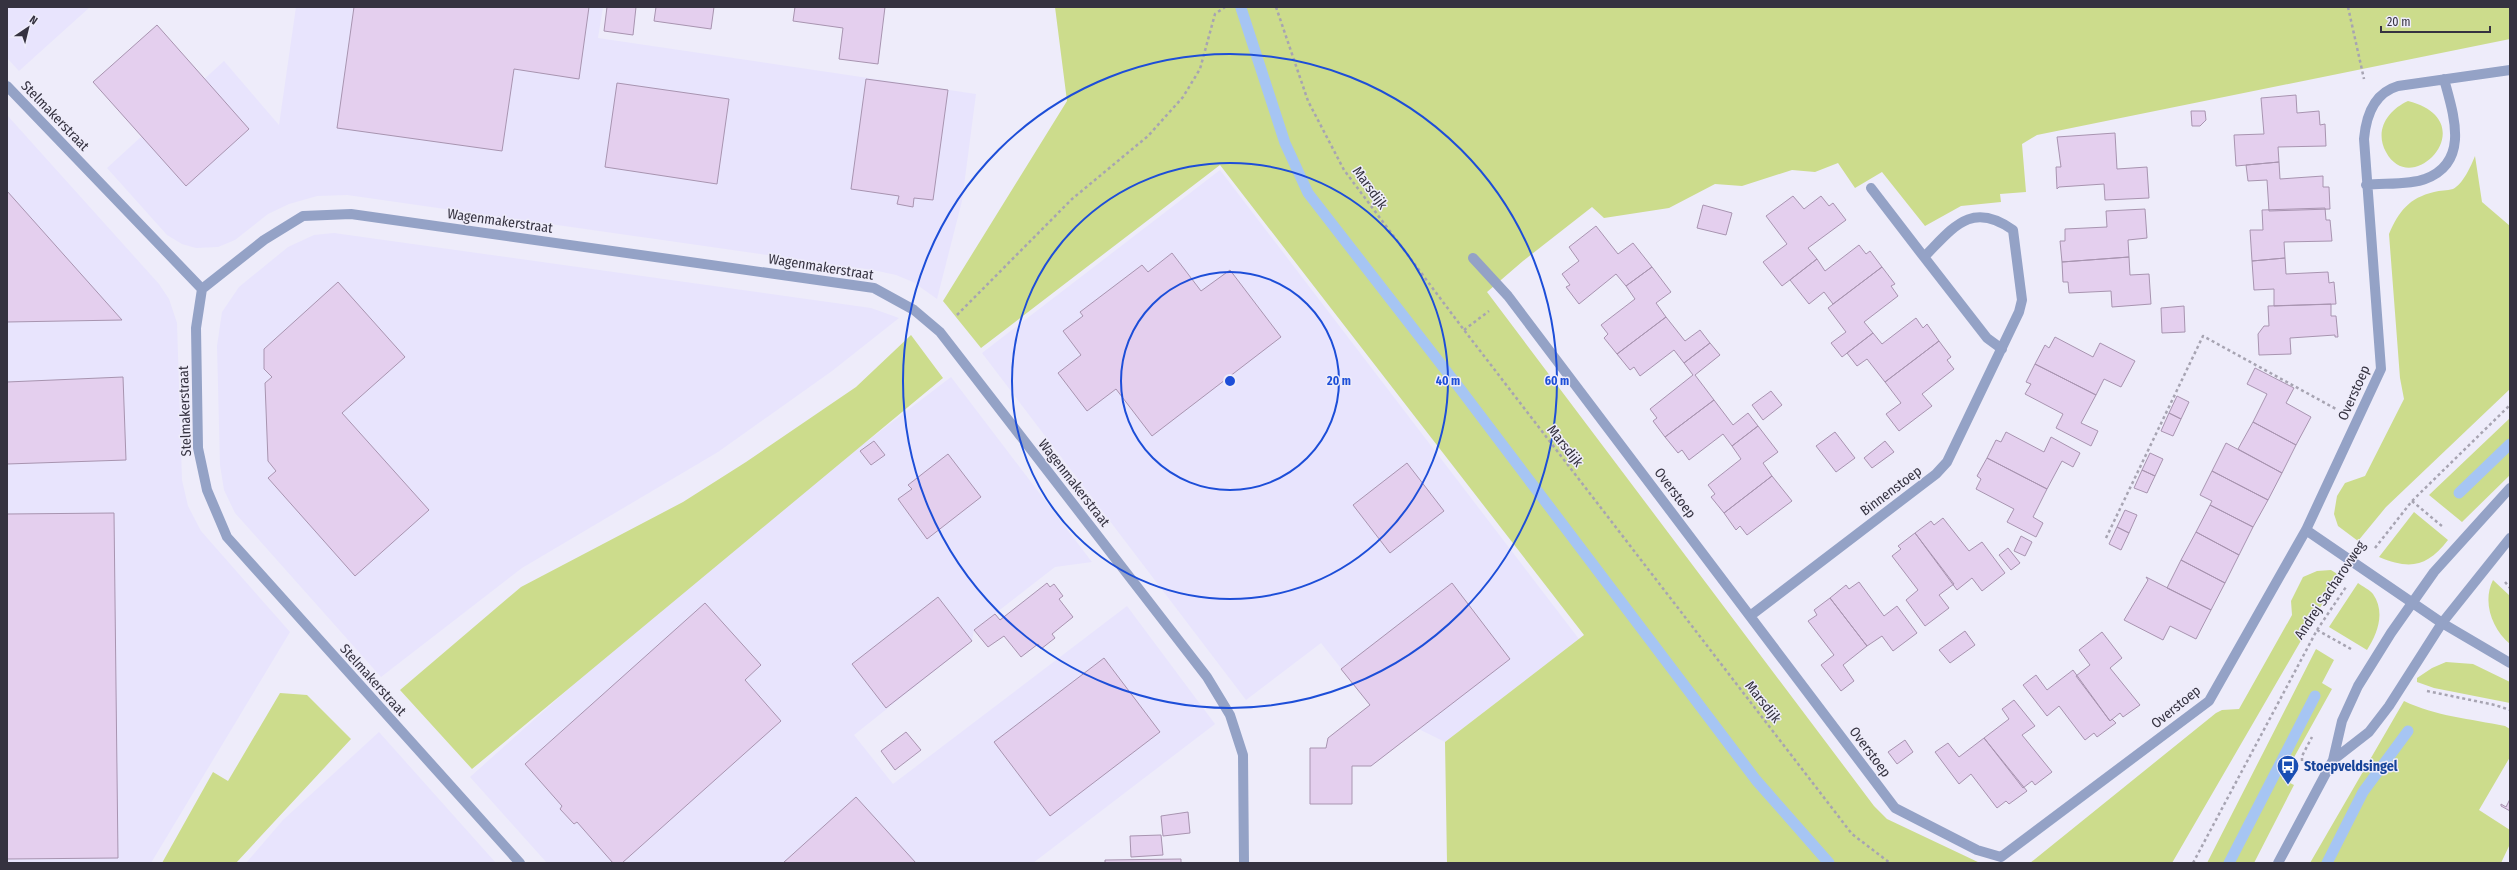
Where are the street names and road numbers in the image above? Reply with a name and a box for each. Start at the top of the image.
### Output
street label: Stelmakerstraat [17,77,93,155]
street label: Marsdijk [1349,163,1391,213]
street label: Wagenmakerstraat [446,205,554,237]
street label: Wagenmakerstraat [767,250,875,284]
street label: Overstoep [2334,363,2374,423]
street label: Stelmakerstraat [175,365,195,457]
street label: Marsdijk [1543,422,1587,471]
street label: Wagenmakerstraat [1035,436,1114,530]
street label: Binnenstoep [1857,462,1925,520]
street label: Overstoep [1651,464,1699,522]
street label: Andrej Sacharovweg [2291,537,2369,643]
street label: Stelmakerstraat [336,641,410,720]
street label: Marsdijk [1741,678,1785,727]
street label: Overstoep [2148,682,2204,732]
street label: Overstoep [1846,723,1894,781]

